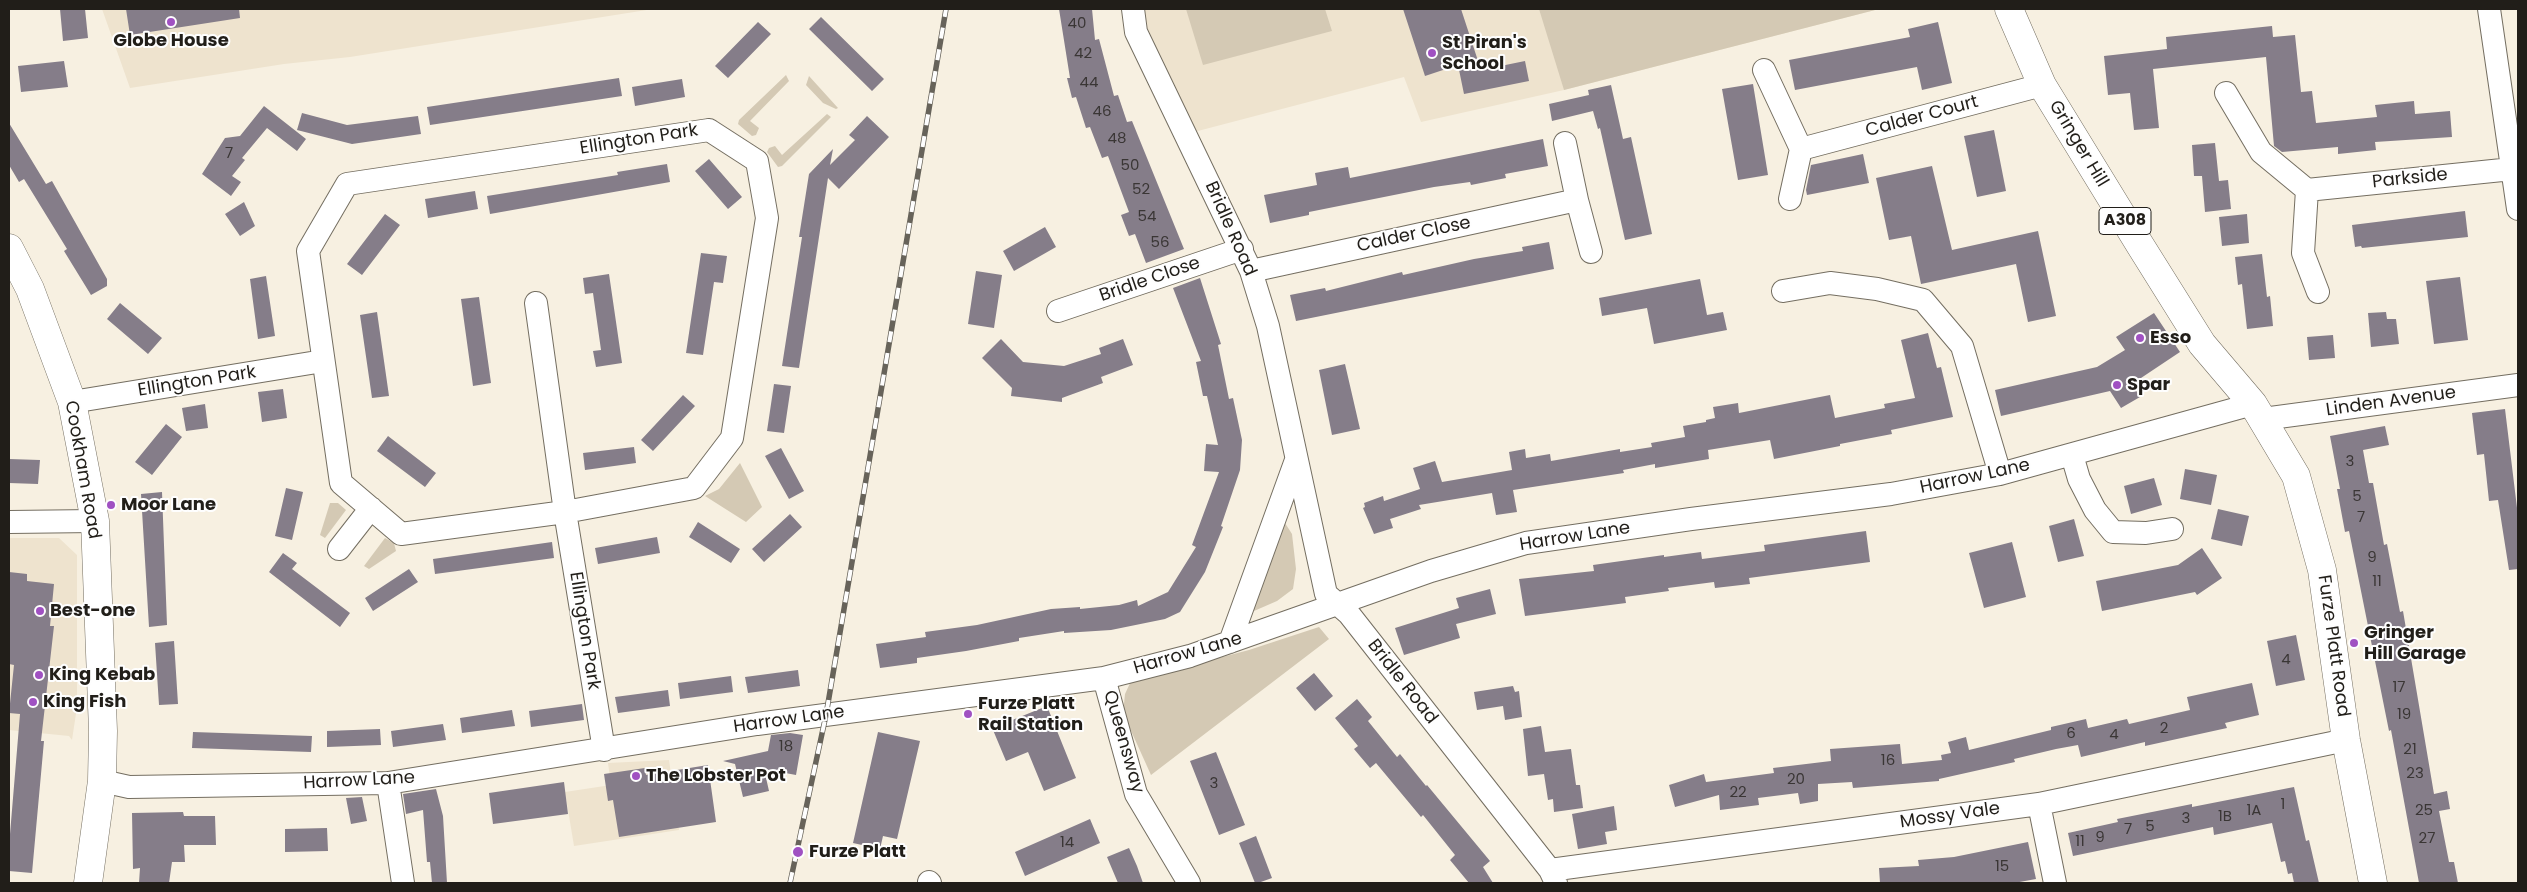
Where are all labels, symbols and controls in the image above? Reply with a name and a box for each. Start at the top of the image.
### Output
house number: 40 [1068,15,1086,33]
marker: Globe House [165,16,177,28]
place label: Globe House [113,30,229,52]
place label: St Piran's School [1442,32,1527,74]
house number: 42 [1074,45,1092,63]
marker: St Piran's School [1426,47,1438,59]
house number: 44 [1080,74,1098,92]
street label: Calder Court [1863,92,1981,142]
street label: Gringer Hill [2044,97,2112,191]
house number: 46 [1093,103,1111,121]
street label: Ellington Park [578,120,700,160]
house number: 48 [1108,130,1126,148]
house number: 7 [225,145,233,163]
house number: 50 [1121,157,1139,175]
street label: Parkside [2371,164,2449,194]
street label: Bridle Road [1199,178,1261,280]
house number: 52 [1132,181,1150,199]
house number: 54 [1138,208,1156,226]
road number: A308 [2099,208,2151,235]
street label: Calder Close [1355,212,1473,258]
house number: 56 [1151,234,1169,252]
street label: Bridle Close [1097,253,1203,307]
place label: Esso [2150,327,2191,349]
marker: Esso [2134,332,2146,344]
street label: Ellington Park [136,362,258,402]
place label: Spar [2127,374,2170,396]
marker: Spar [2111,379,2123,391]
street label: Linden Avenue [2325,382,2457,422]
street label: Cookham Road [59,399,105,541]
house number: 3 [2346,453,2354,471]
street label: Harrow Lane [1918,455,2032,499]
house number: 5 [2352,488,2362,506]
place label: Moor Lane [121,494,216,516]
marker: Moor Lane [105,499,117,511]
house number: 7 [2357,509,2365,527]
street label: Harrow Lane [1518,518,1632,556]
house number: 9 [2367,549,2377,567]
street label: Ellington Park [564,570,604,692]
house number: 11 [2372,573,2382,591]
street label: Furze Platt Road [2312,574,2354,718]
place label: Best-one [50,600,135,622]
marker: Best-one [34,605,46,617]
place label: Gringer Hill Garage [2364,622,2466,664]
street label: Harrow Lane [1131,628,1245,680]
street label: Bridle Road [1362,635,1442,729]
marker: Gringer Hill Garage [2348,637,2360,649]
house number: 4 [2281,651,2291,669]
place label: King Kebab [49,664,155,686]
marker: King Kebab [33,669,45,681]
house number: 17 [2393,679,2405,697]
street label: Queensway [1098,688,1148,796]
place label: King Fish [43,691,126,713]
place label: Furze Platt Rail Station [978,693,1083,736]
marker: King Fish [27,696,39,708]
street label: Harrow Lane [732,702,846,738]
house number: 19 [2397,706,2411,724]
marker: Furze Platt Rail Station [962,708,974,720]
house number: 2 [2160,720,2168,738]
house number: 6 [2066,725,2076,743]
house number: 4 [2109,726,2119,744]
house number: 18 [779,738,793,756]
house number: 21 [2403,741,2417,759]
house number: 16 [1881,752,1895,770]
place label: The Lobster Pot [646,765,786,787]
house number: 23 [2406,765,2424,783]
street label: Harrow Lane [303,767,415,795]
marker: The Lobster Pot [630,770,642,782]
house number: 20 [1787,771,1805,789]
house number: 3 [1210,775,1218,793]
house number: 22 [1729,784,1747,802]
house number: 1 [2281,796,2285,814]
street label: Mossy Vale [1899,798,2001,834]
house number: 1A [2247,802,2261,820]
house number: 25 [2415,802,2433,820]
house number: 1B [2218,808,2232,826]
house number: 3 [2182,810,2190,828]
house number: 5 [2145,818,2155,836]
house number: 7 [2124,821,2132,839]
house number: 9 [2095,829,2105,847]
house number: 27 [2419,830,2435,848]
house number: 11 [2075,833,2085,851]
house number: 14 [1060,834,1074,852]
place label: Furze Platt [809,841,906,863]
marker: Furze Platt [791,845,805,859]
house number: 15 [1995,858,2009,876]

